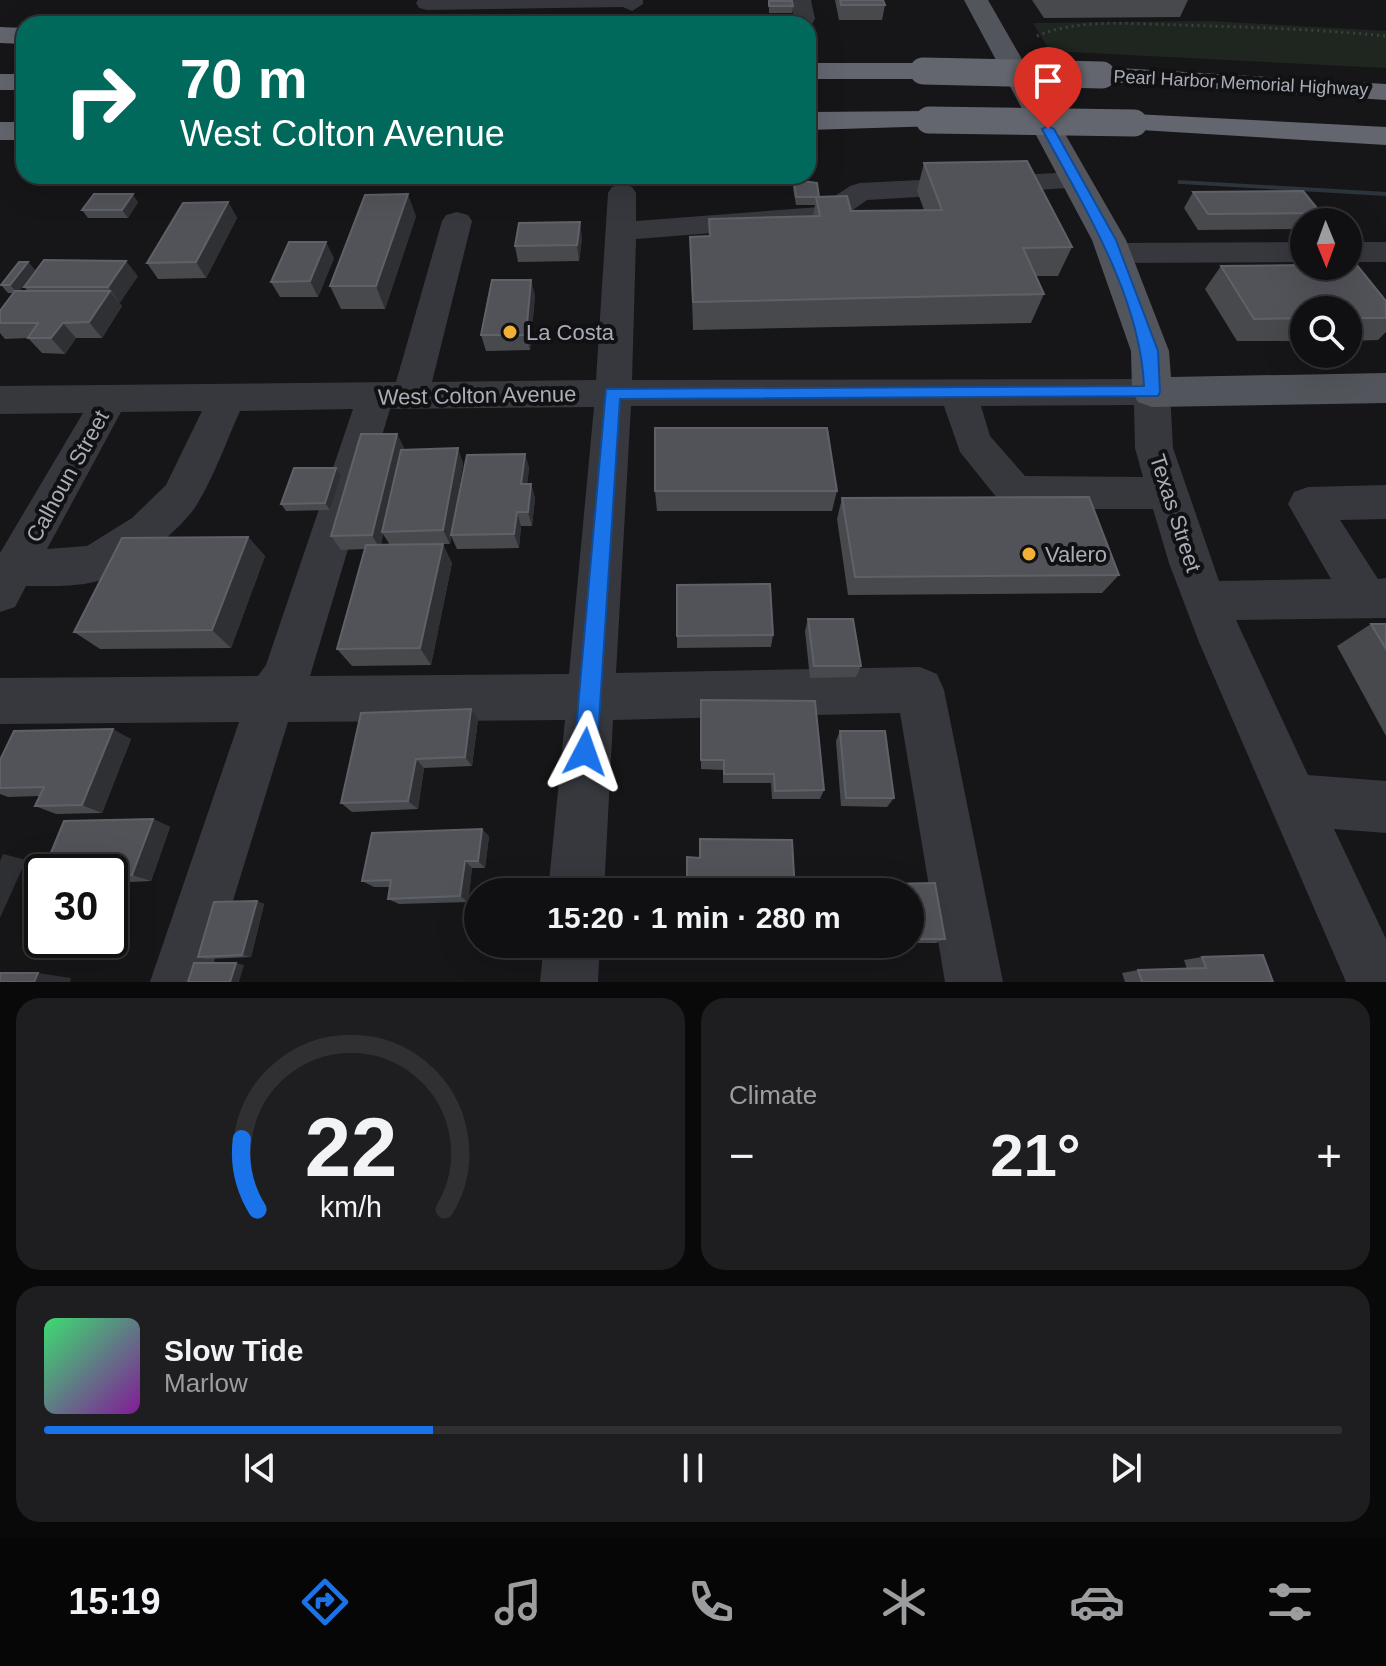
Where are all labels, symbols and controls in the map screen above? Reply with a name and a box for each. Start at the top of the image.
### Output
text: 70 m [180,47,308,110]
pin [1014,47,1082,129]
icon: right [48,48,152,152]
icon: arrive [1026,59,1070,103]
street label: Pearl Harbor Memorial Highway [1113,66,1369,100]
text: West Colton Avenue [180,113,505,154]
north arrow [1290,208,1362,280]
map controls [1290,208,1362,368]
button: search [1290,296,1362,368]
place label: La Costa [526,320,615,345]
marker: La Costa [501,323,519,341]
street label: West Colton Avenue [378,381,576,410]
street label: Calhoun Street [21,406,114,546]
street label: Texas Street [1145,451,1206,575]
place label: Valero [1045,542,1107,567]
marker: Valero [1020,545,1038,563]
position arrow [543,710,627,794]
speed limit sign: 30 [24,854,128,958]
text: 15:20 · 1 min · 280 m [547,901,841,934]
text: Climate [729,1080,817,1110]
text: 22 [304,1101,397,1194]
text: 21° [990,1122,1081,1189]
text: − [729,1131,755,1180]
text: + [1316,1131,1342,1180]
text: km/h [320,1191,381,1223]
text: Slow Tide [164,1334,303,1367]
text: Marlow [164,1368,248,1398]
icon: previous [238,1446,282,1490]
icon: pause [671,1446,715,1490]
icon: next [1104,1446,1148,1490]
icon: directions [297,1574,353,1630]
icon: music [490,1574,546,1630]
icon: phone [683,1574,739,1630]
icon: climate [876,1574,932,1630]
icon: car [1069,1574,1125,1630]
icon: filters [1262,1574,1318,1630]
text: 15:19 [68,1581,161,1622]

